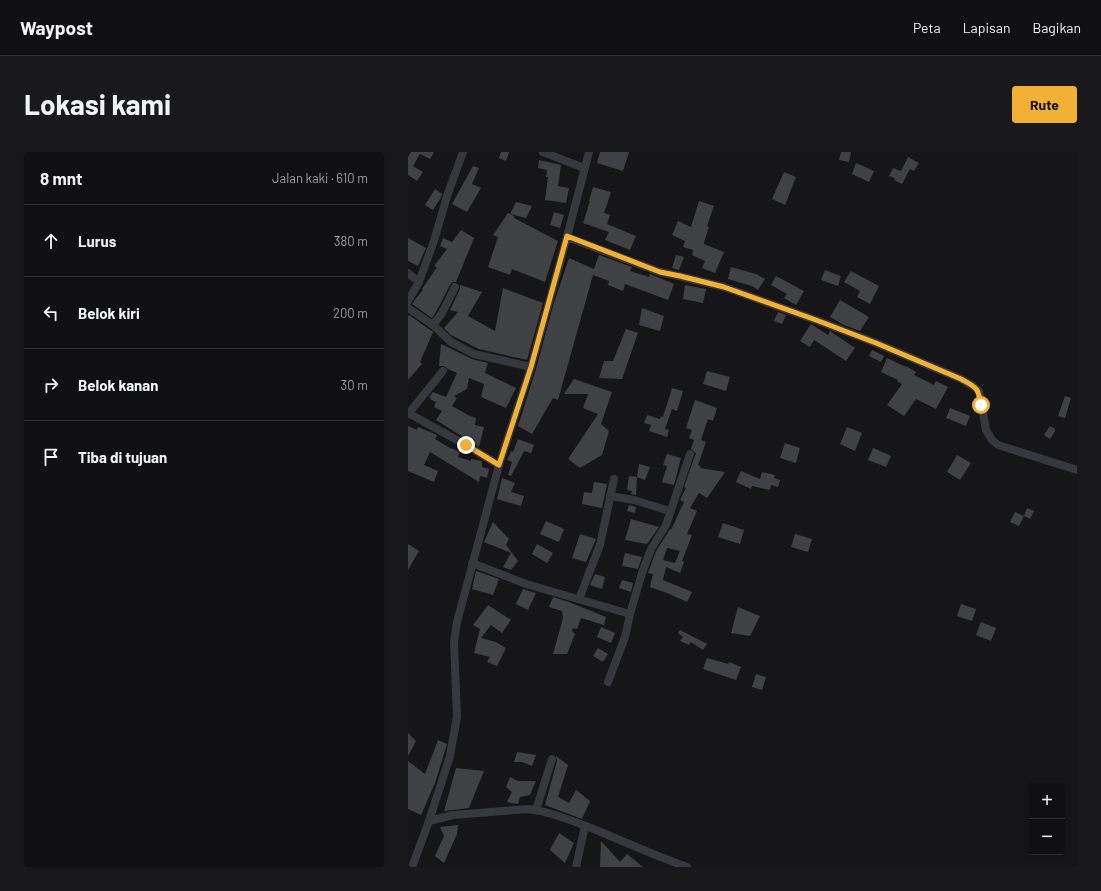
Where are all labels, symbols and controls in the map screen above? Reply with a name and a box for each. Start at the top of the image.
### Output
text: Waypost [20,16,93,39]
text: Peta [913,19,941,36]
text: Lapisan [963,19,1011,36]
text: Bagikan [1033,19,1081,36]
button: Rute [1012,86,1077,123]
text: Lokasi kami [24,87,171,121]
text: 8 mnt [40,168,83,188]
text: Jalan kaki · 610 m [272,170,368,186]
icon: ahead [40,230,62,252]
text: Lurus [78,232,116,250]
text: 380 m [334,233,368,249]
icon: left [40,302,62,324]
text: Belok kiri [78,304,140,322]
text: 200 m [333,305,368,321]
icon: right [40,374,62,396]
text: Belok kanan [78,376,158,394]
text: 30 m [341,377,368,393]
route start [972,396,990,414]
route end [457,436,475,454]
icon: arrive [40,446,62,468]
text: Tiba di tujuan [78,448,167,466]
map controls [1029,783,1065,855]
button: + [1029,783,1065,819]
button: − [1029,819,1065,855]

